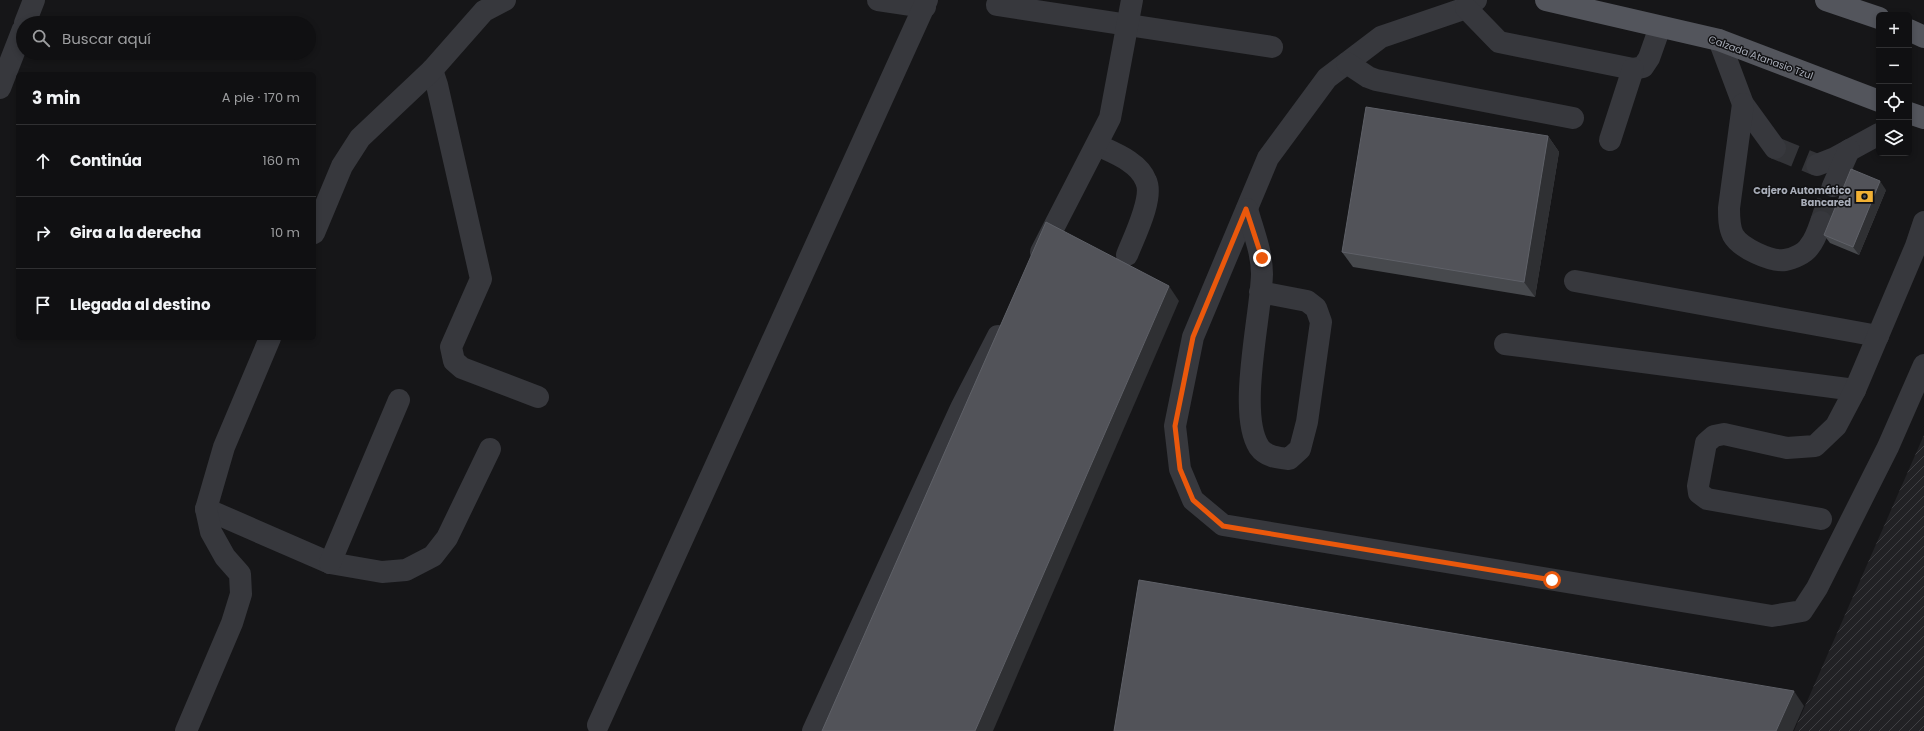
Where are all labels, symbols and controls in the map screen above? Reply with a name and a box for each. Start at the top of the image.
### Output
map controls [1876,12,1912,156]
button: + [1876,12,1912,48]
search box [16,16,316,60]
icon: search [30,27,52,49]
text: Buscar aquí [62,28,151,49]
street label: Calzada Atanasio Tzul [1706,32,1815,83]
button: − [1876,48,1912,84]
button: locate [1876,84,1912,120]
text: 3 min [32,86,80,110]
text: A pie · 170 m [222,88,300,107]
button: layers [1876,120,1912,156]
icon: ahead [32,150,54,172]
text: Continúa [70,150,142,171]
text: 160 m [263,151,300,170]
place label: Cajero Automático Bancared [1753,183,1852,210]
bank icon: Cajero Automático Bancared [1854,186,1874,206]
icon: right [32,222,54,244]
text: Gira a la derecha [70,222,201,243]
text: 10 m [271,223,300,242]
route end [1253,249,1271,267]
icon: arrive [32,294,54,316]
text: Llegada al destino [70,294,211,315]
route start [1543,571,1561,589]

